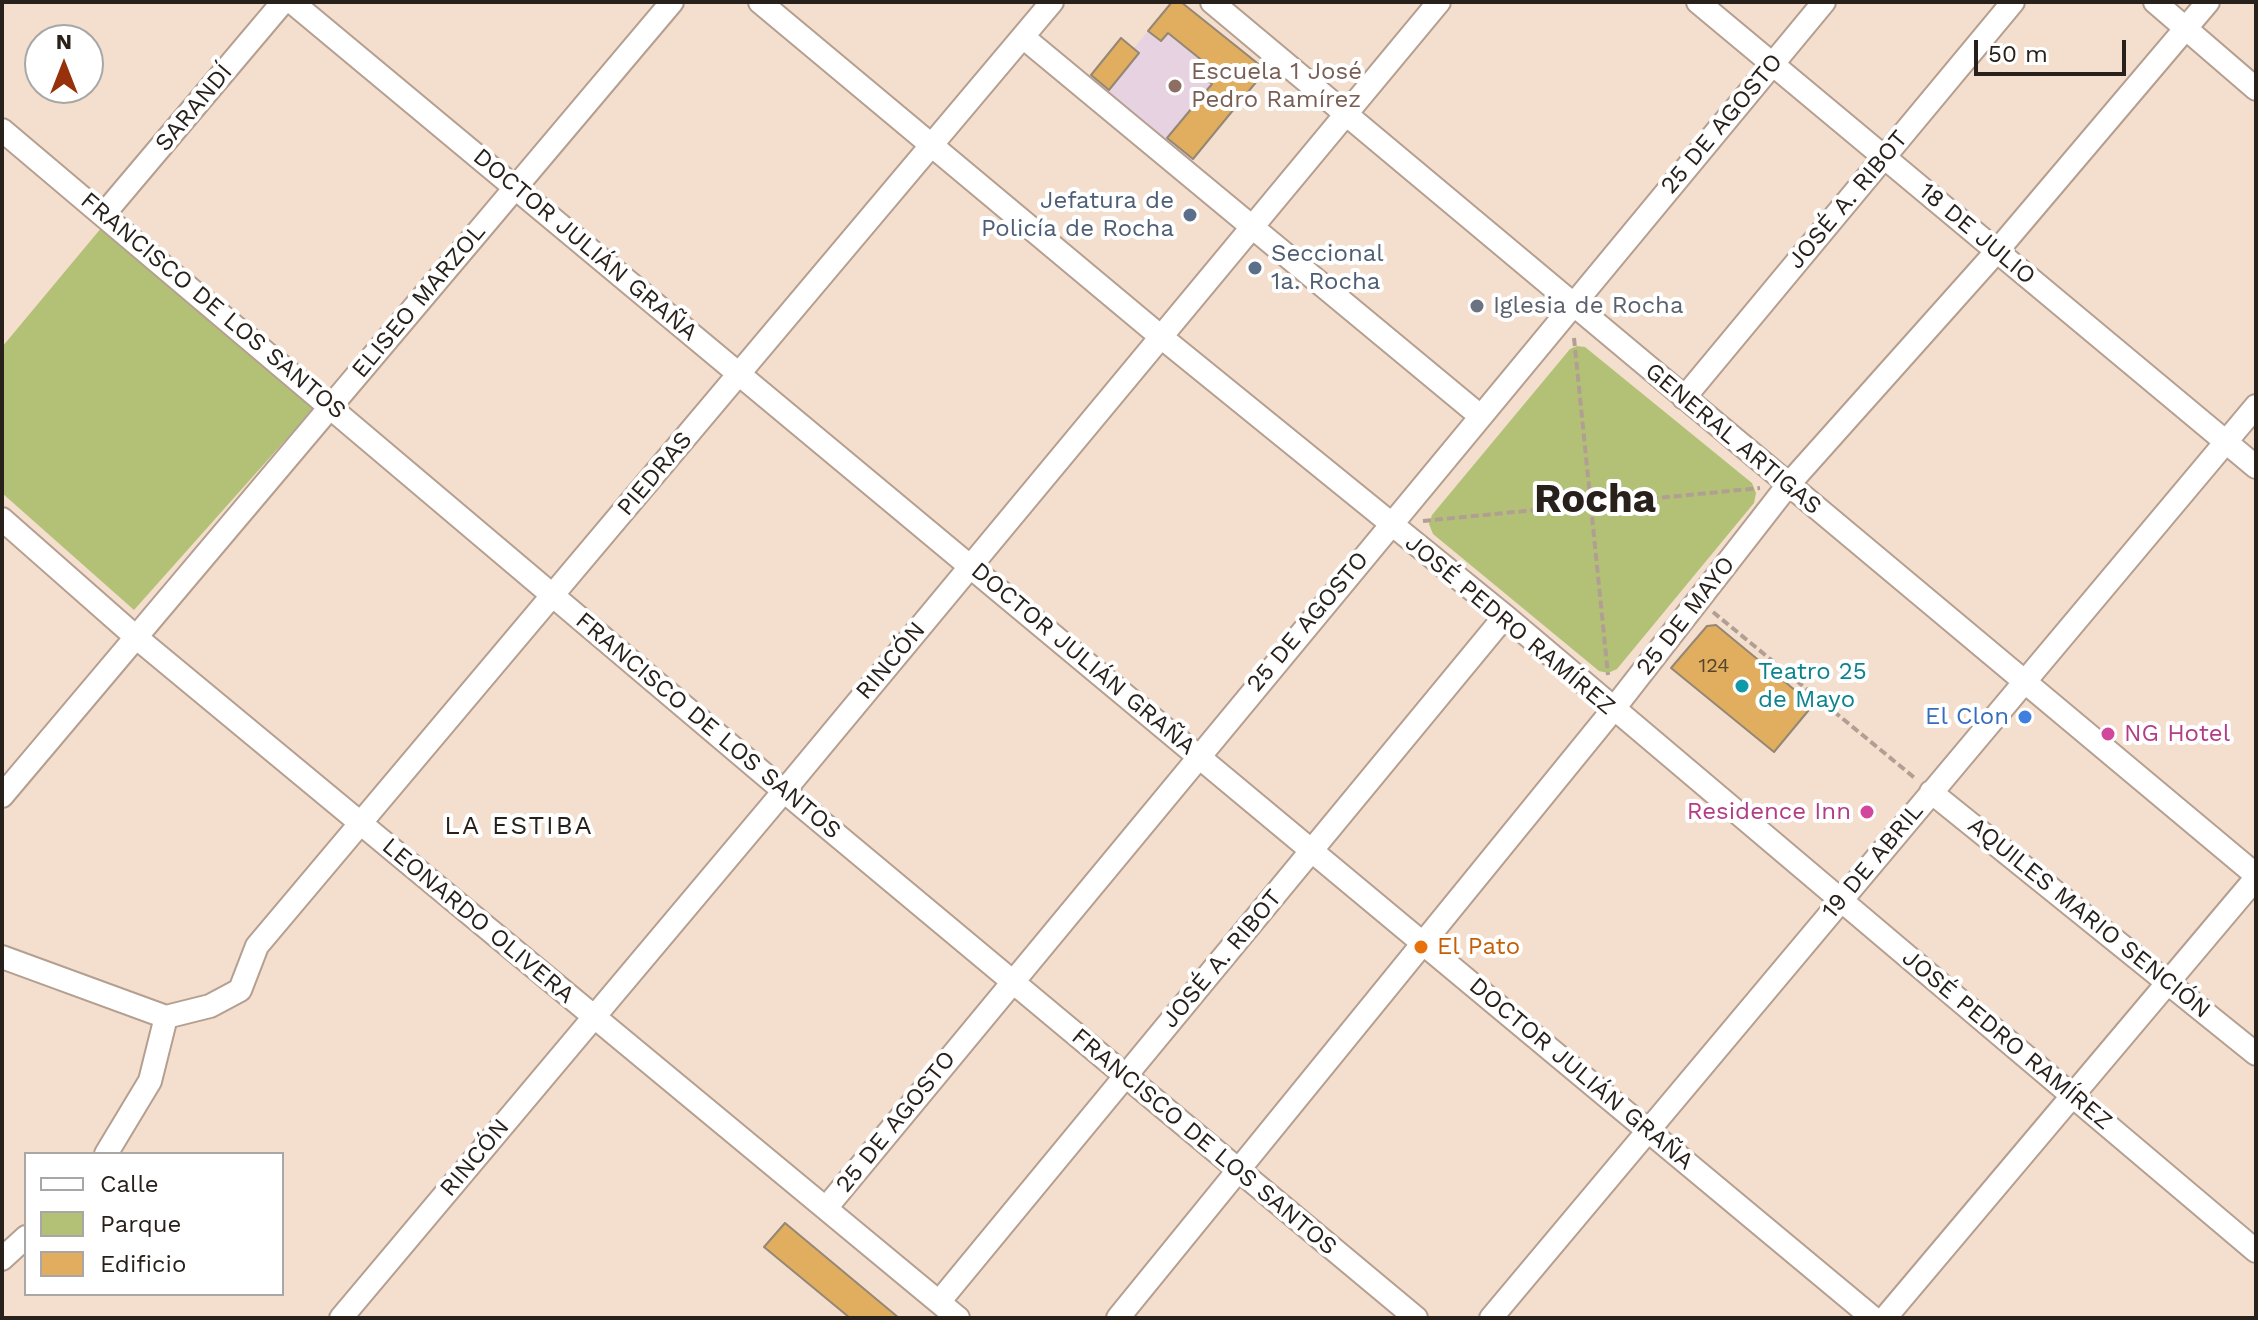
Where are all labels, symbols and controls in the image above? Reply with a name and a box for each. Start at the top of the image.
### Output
north arrow [24,24,104,104]
scale bar [1978,24,2130,74]
text: N [56,29,72,54]
text: 50 m [1988,40,2048,68]
street label: 25 DE AGOSTO [1655,48,1789,200]
place label: Escuela 1 José Pedro Ramírez [1191,58,1362,114]
street label: SARANDÍ [149,59,239,157]
marker: Escuela 1 José Pedro Ramírez [1166,77,1184,95]
street label: JOSÉ A. RIBOT [1782,125,1914,275]
street label: DOCTOR JULIÁN GRAÑA [467,143,703,347]
street label: 18 DE JULIO [1913,177,2041,291]
street label: FRANCISCO DE LOS SANTOS [74,186,352,426]
place label: Jefatura de Policía de Rocha [981,187,1174,243]
marker: Jefatura de Policía de Rocha [1181,206,1199,224]
street label: ELISEO MARZOL [346,218,492,384]
place label: Seccional 1a. Rocha [1271,240,1384,296]
marker: Seccional 1a. Rocha [1246,259,1264,277]
place label: Iglesia de Rocha [1493,292,1684,320]
marker: Iglesia de Rocha [1468,297,1486,315]
street label: GENERAL ARTIGAS [1639,357,1827,521]
street label: PIEDRAS [611,426,699,522]
district label: Rocha [1534,476,1656,524]
street label: JOSÉ PEDRO RAMÍREZ [1399,529,1621,721]
street label: 25 DE AGOSTO [1241,546,1375,698]
street label: 25 DE MAYO [1631,551,1741,681]
street label: DOCTOR JULIÁN GRAÑA [965,557,1201,761]
street label: FRANCISCO DE LOS SANTOS [569,606,847,846]
street label: RINCÓN [850,616,932,706]
house number: 124 [1698,654,1730,678]
place label: Teatro 25 de Mayo [1758,658,1867,714]
marker: Teatro 25 de Mayo [1733,677,1751,695]
place label: El Clon [1925,703,2009,731]
marker: El Clon [2016,708,2034,726]
place label: NG Hotel [2124,720,2230,748]
marker: NG Hotel [2099,725,2117,743]
street label: 19 DE ABRIL [1816,797,1930,925]
place label: Residence Inn [1687,798,1851,826]
marker: Residence Inn [1858,803,1876,821]
district label: LA ESTIBA [444,810,594,842]
street label: AQUILES MARIO SENCIÓN [1962,811,2216,1025]
street label: LEONARDO OLIVERA [376,832,580,1010]
street label: JOSÉ A. RIBOT [1156,884,1288,1034]
place label: El Pato [1437,933,1520,961]
marker: El Pato [1412,938,1430,956]
street label: JOSÉ PEDRO RAMÍREZ [1896,944,2118,1136]
street label: DOCTOR JULIÁN GRAÑA [1463,972,1699,1176]
street label: FRANCISCO DE LOS SANTOS [1065,1022,1343,1262]
street label: 25 DE AGOSTO [830,1045,962,1199]
street label: RINCÓN [434,1113,516,1203]
legend [24,1152,284,1296]
text: Calle [100,1170,159,1198]
text: Parque [100,1210,181,1238]
text: Edificio [100,1250,186,1278]

